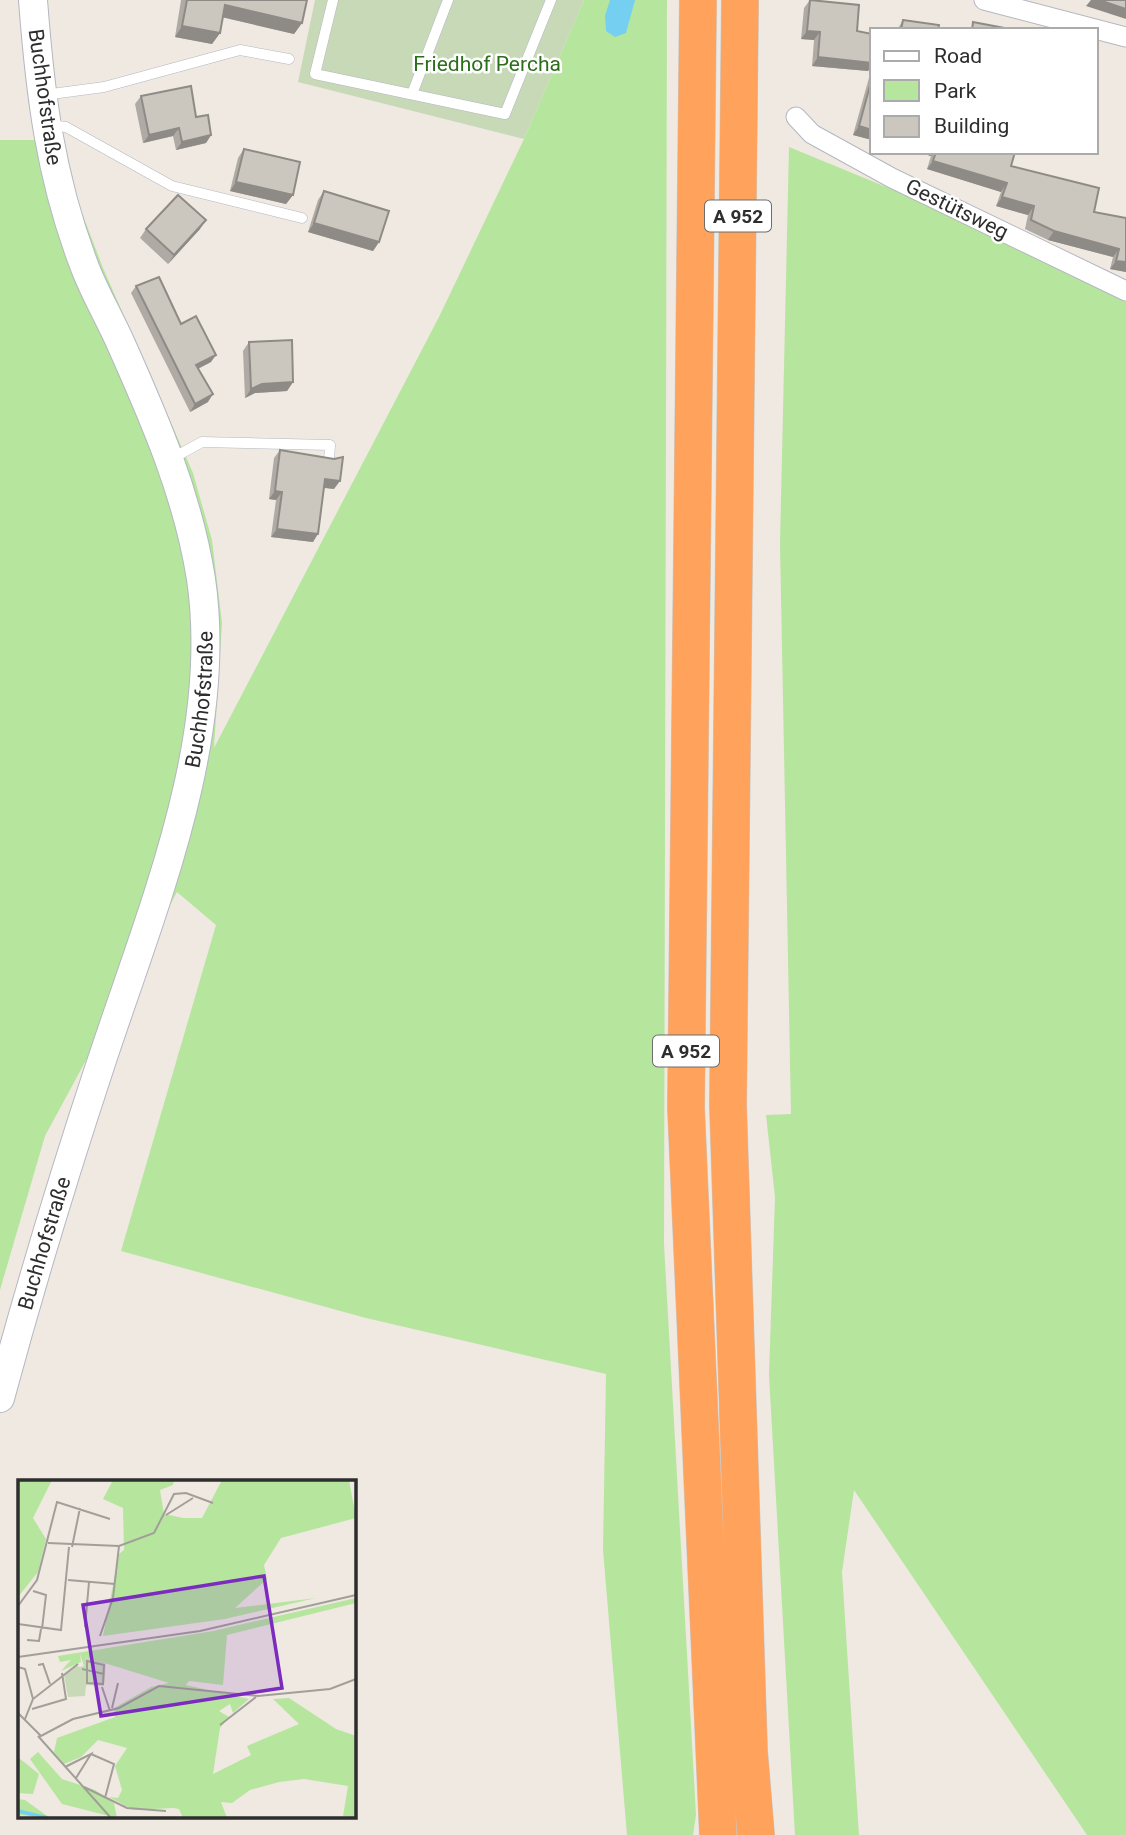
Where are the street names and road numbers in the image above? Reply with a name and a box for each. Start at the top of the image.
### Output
street label: Buchhofstraße [24,27,66,167]
street label: Gestütsweg [902,174,1012,244]
road number: A 952 [705,200,771,232]
street label: Buchhofstraße [180,631,218,770]
road number: A 952 [653,1036,719,1066]
street label: Buchhofstraße [13,1174,76,1313]

